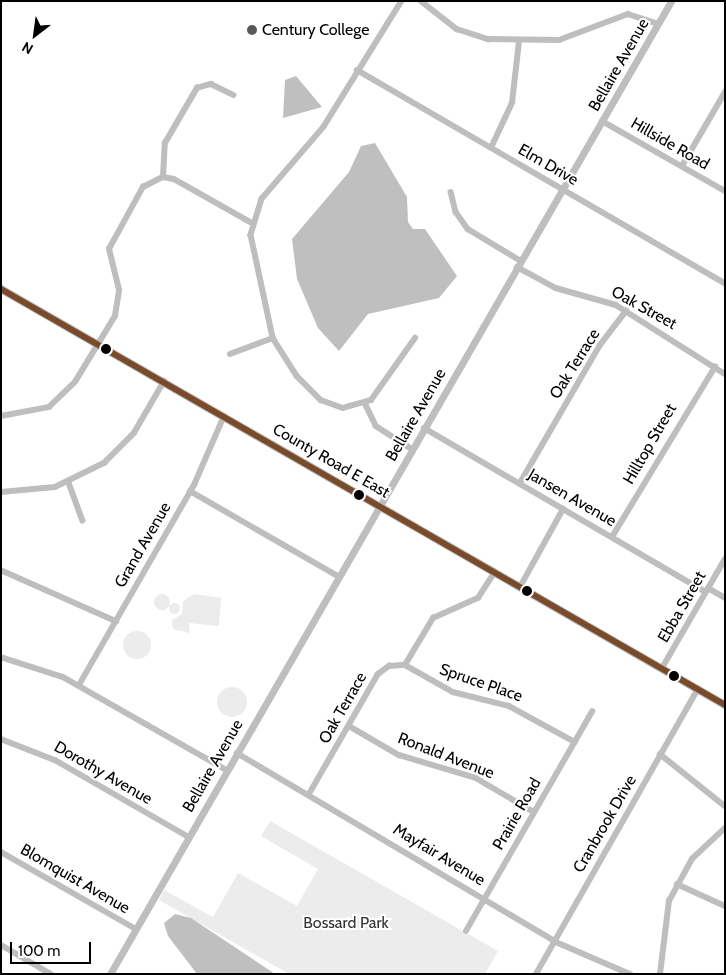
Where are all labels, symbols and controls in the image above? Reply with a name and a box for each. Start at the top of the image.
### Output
north arrow [10,10,60,60]
street label: Bellaire Avenue [585,15,653,115]
place label: Century College [262,20,369,40]
marker: Century College [246,24,258,36]
text: N [19,38,36,58]
street label: Hillside Road [627,114,713,174]
street label: Elm Drive [515,140,581,190]
street label: Oak Street [608,282,680,334]
street label: Oak Terrace [546,325,604,403]
unlabelled marker [101,344,111,354]
street label: Bellaire Avenue [382,365,450,465]
street label: Hilltop Street [619,400,681,488]
street label: County Road E East [269,420,393,502]
street label: Jansen Avenue [524,465,620,531]
unlabelled marker [354,490,364,500]
street label: Grand Avenue [111,499,175,591]
street label: Ebba Street [654,568,710,646]
unlabelled marker [522,586,532,596]
street label: Spruce Place [437,660,525,706]
street label: Oak Terrace [315,669,371,747]
unlabelled marker [669,671,679,681]
street label: Bellaire Avenue [179,716,247,816]
street label: Ronald Avenue [395,729,497,783]
street label: Dorothy Avenue [51,737,155,809]
street label: Cranbrook Drive [569,772,641,876]
street label: Prairie Road [489,775,545,853]
street label: Mayfair Avenue [389,820,489,890]
street label: Blomquist Avenue [17,840,133,918]
park label: Bossard Park [303,913,389,933]
scale bar [12,932,94,964]
text: 100 m [18,942,60,960]

